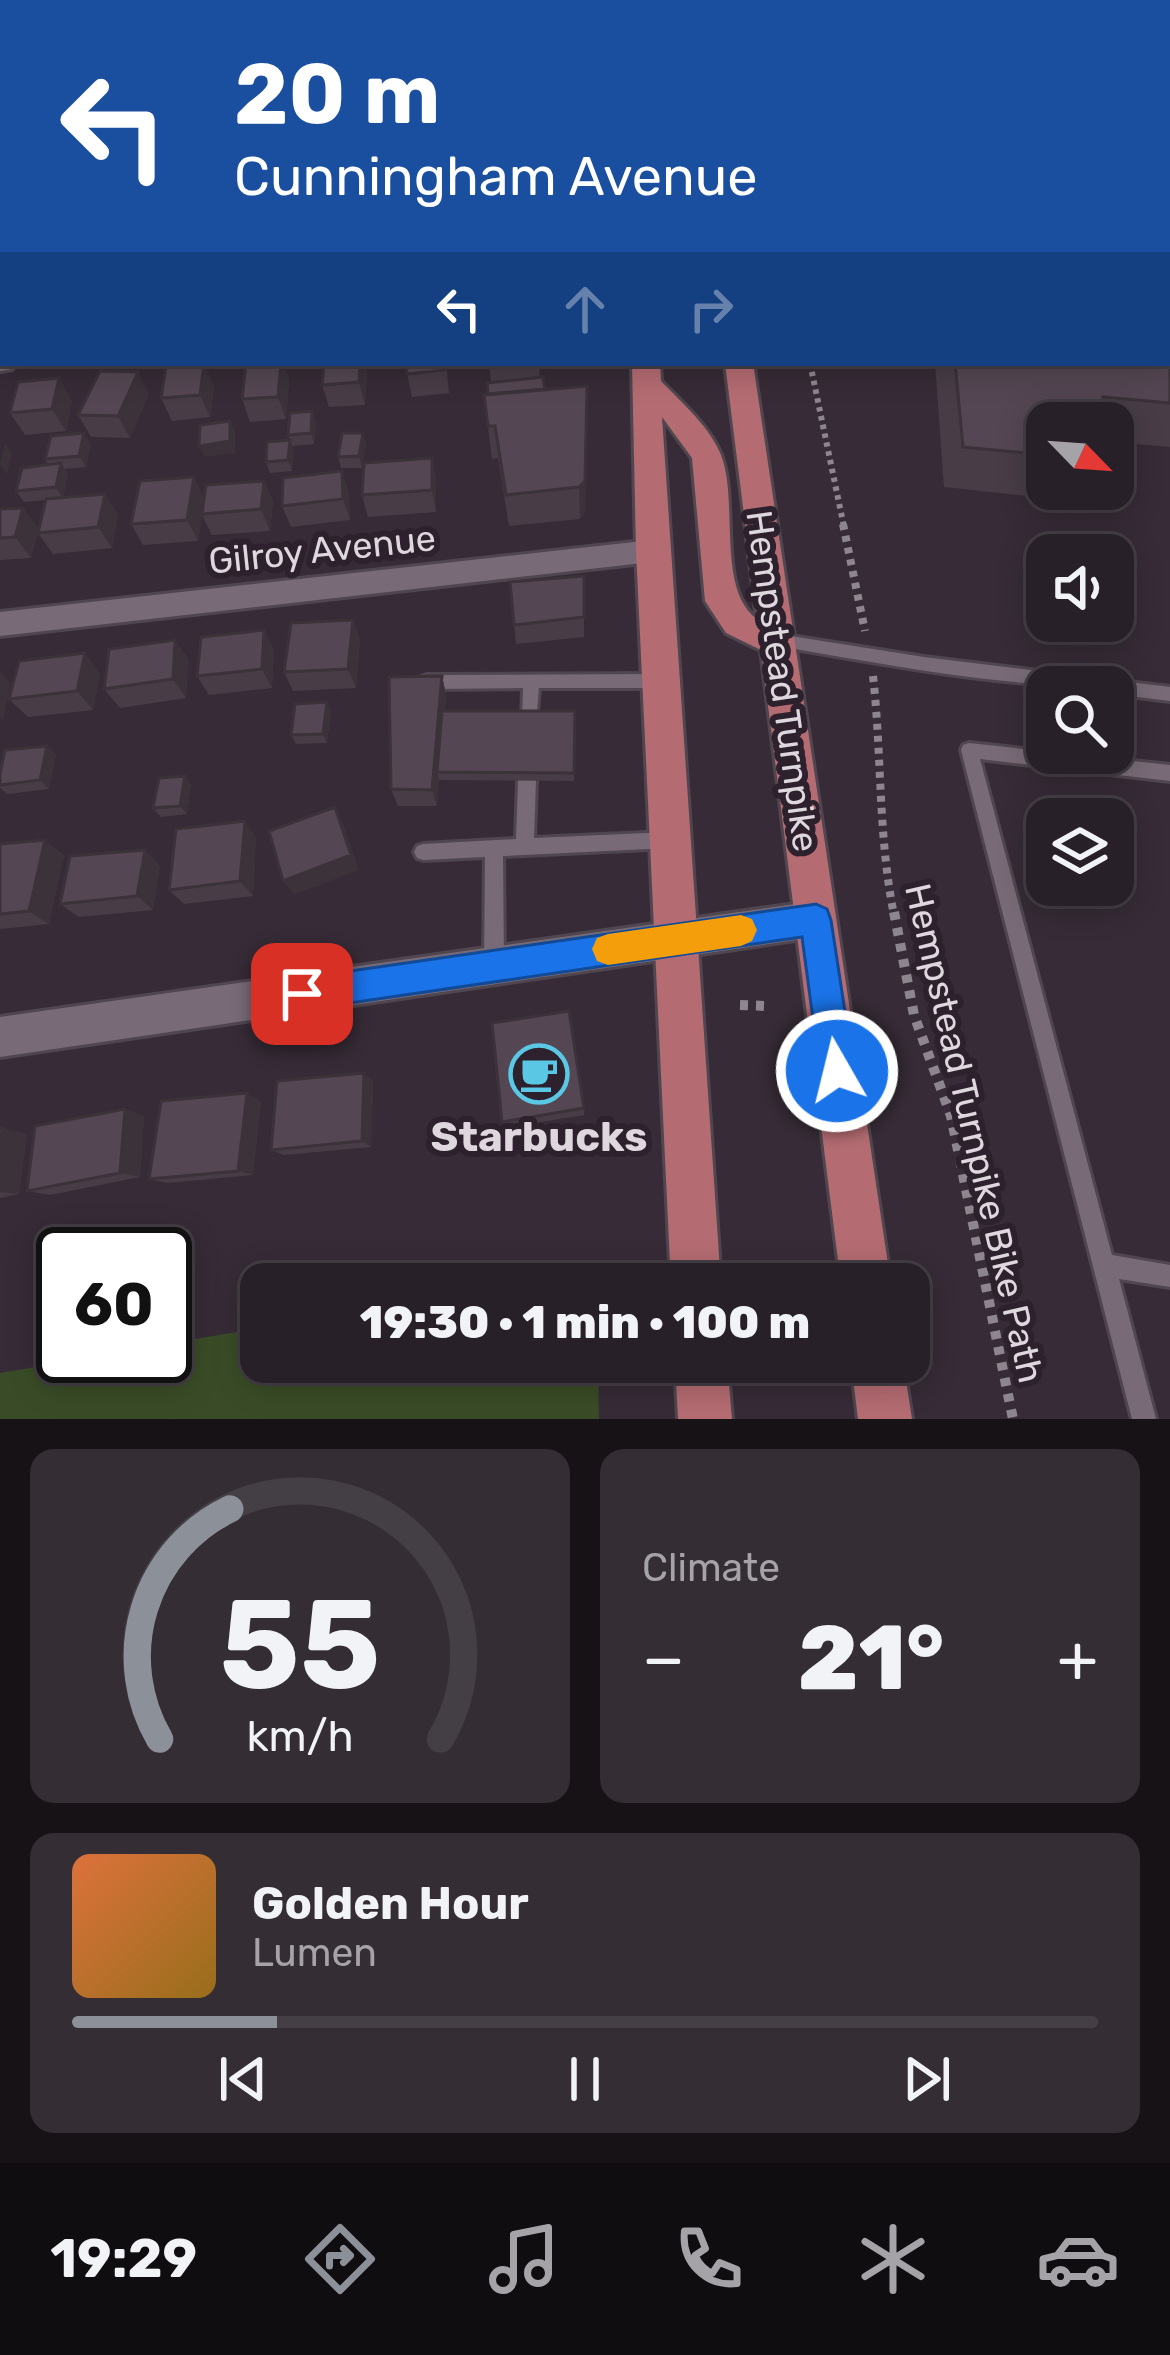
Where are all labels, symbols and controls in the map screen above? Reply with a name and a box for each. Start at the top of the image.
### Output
text: 20 m [234,44,441,144]
icon: left [36,48,192,204]
text: Cunningham Avenue [234,145,758,209]
icon: left [426,276,492,342]
icon: ahead [552,276,618,342]
icon: right [678,276,744,342]
north arrow [1026,402,1134,510]
map controls [1026,402,1134,906]
street label: Hempstead Turnpike [737,508,828,855]
street label: Gilroy Avenue [206,516,438,583]
button: sound [1026,534,1134,642]
button: search [1026,666,1134,774]
button: layers [1026,798,1134,906]
street label: Hempstead Turnpike Bike Path [896,879,1053,1387]
pin [251,943,353,1045]
icon: arrive [269,961,335,1027]
position arrow [774,1008,900,1134]
cafe icon: Starbucks [508,1043,570,1105]
place label: Starbucks [431,1112,647,1162]
speed limit sign: 60 [36,1227,192,1383]
text: 19:30 · 1 min · 100 m [360,1296,810,1349]
text: Climate [642,1545,780,1591]
text: 55 [219,1571,381,1719]
text: 21° [798,1605,944,1712]
text: − [642,1619,685,1698]
text: + [1057,1619,1098,1698]
text: km/h [246,1711,354,1762]
text: Golden Hour [252,1877,529,1930]
text: Lumen [252,1930,377,1976]
icon: previous [210,2046,276,2112]
icon: pause [552,2046,618,2112]
icon: next [894,2046,960,2112]
icon: directions [298,2217,382,2301]
icon: music [482,2217,566,2301]
icon: phone [667,2217,751,2301]
icon: climate [851,2217,935,2301]
icon: car [1036,2217,1120,2301]
text: 19:29 [50,2227,197,2291]

